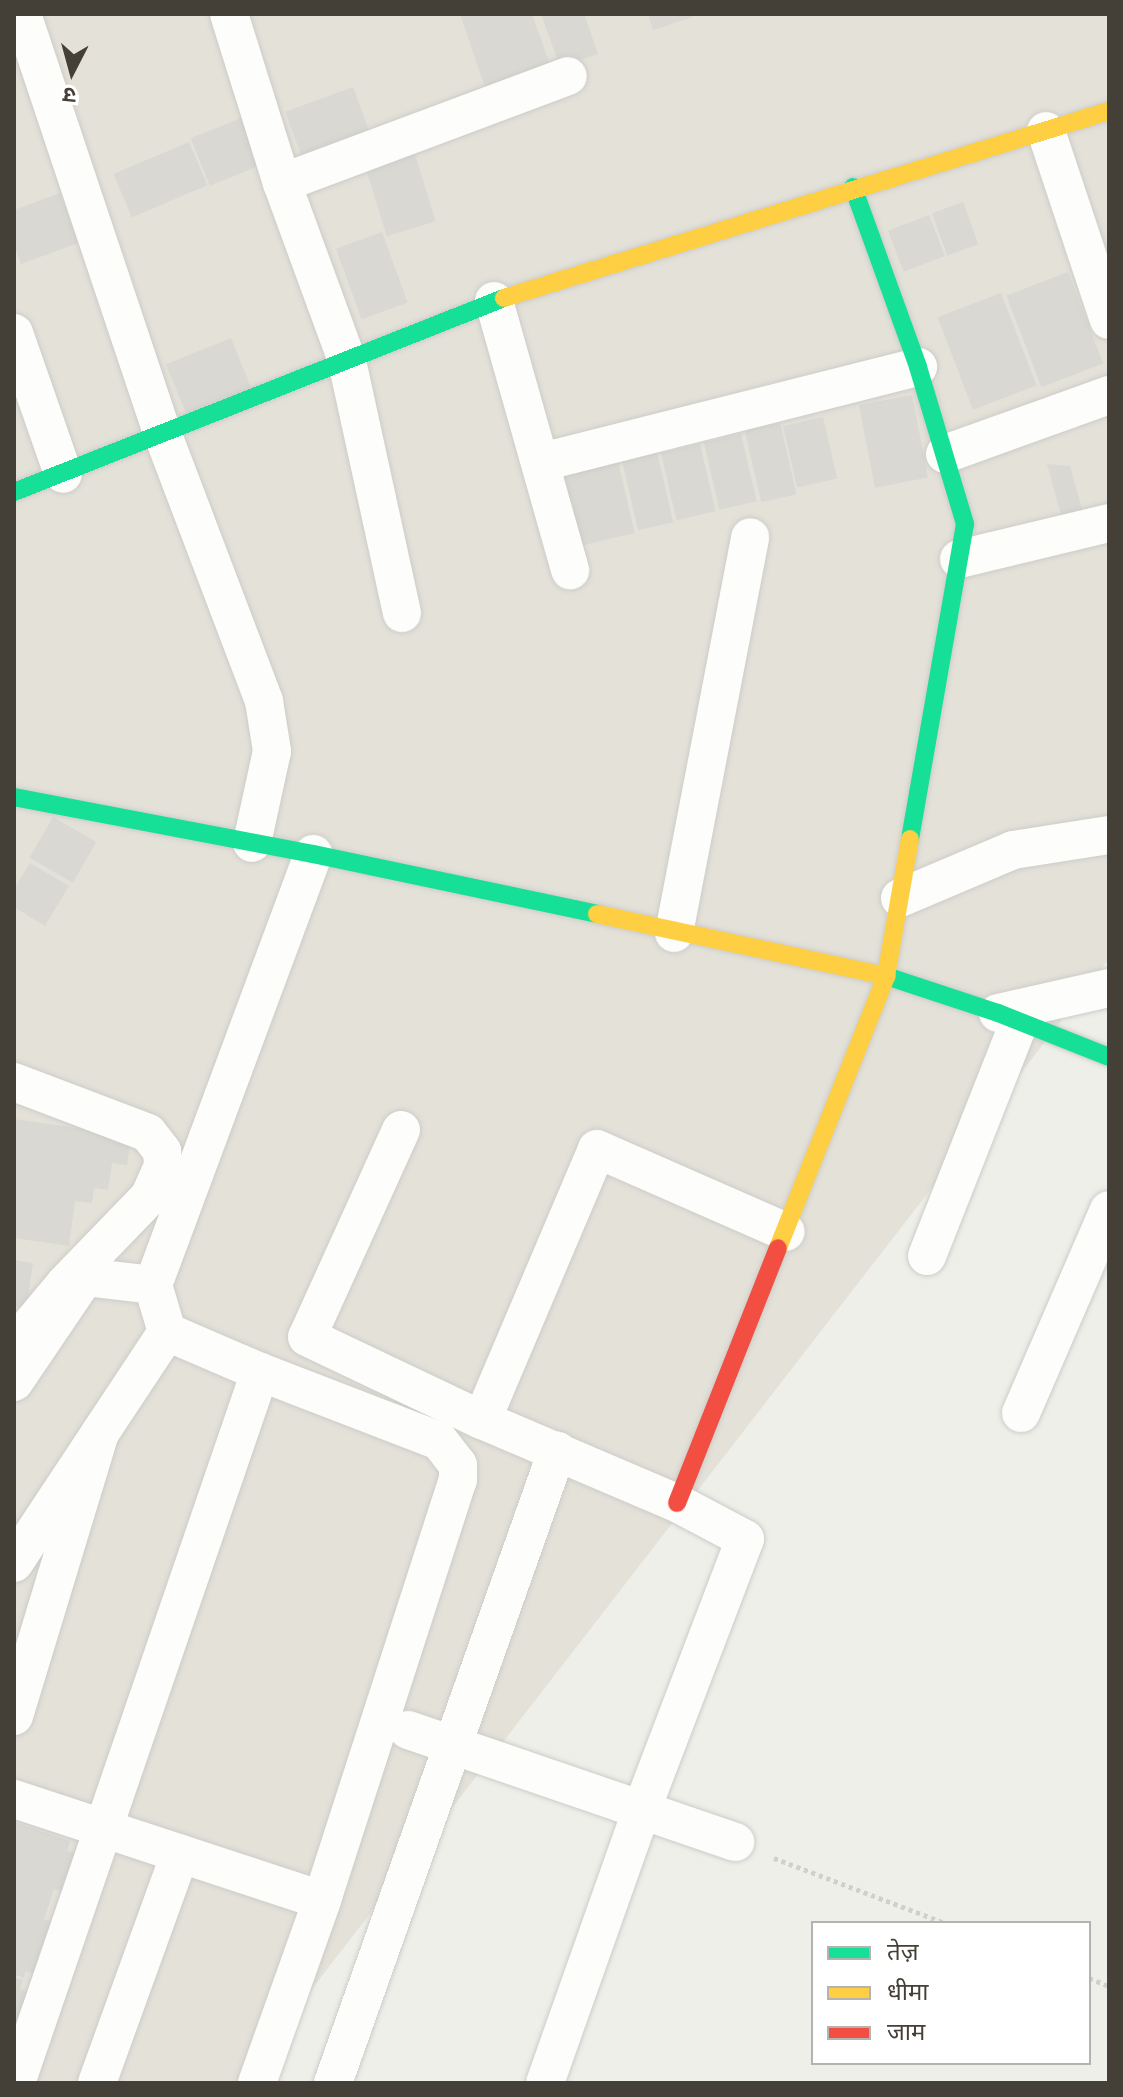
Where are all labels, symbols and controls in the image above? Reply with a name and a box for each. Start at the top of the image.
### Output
north arrow [32,32,112,112]
text: उ [62,82,77,110]
legend [811,1921,1091,2065]
text: तेज़ [887,1936,919,1965]
text: धीमा [887,1976,929,2005]
text: जाम [887,2016,925,2045]

